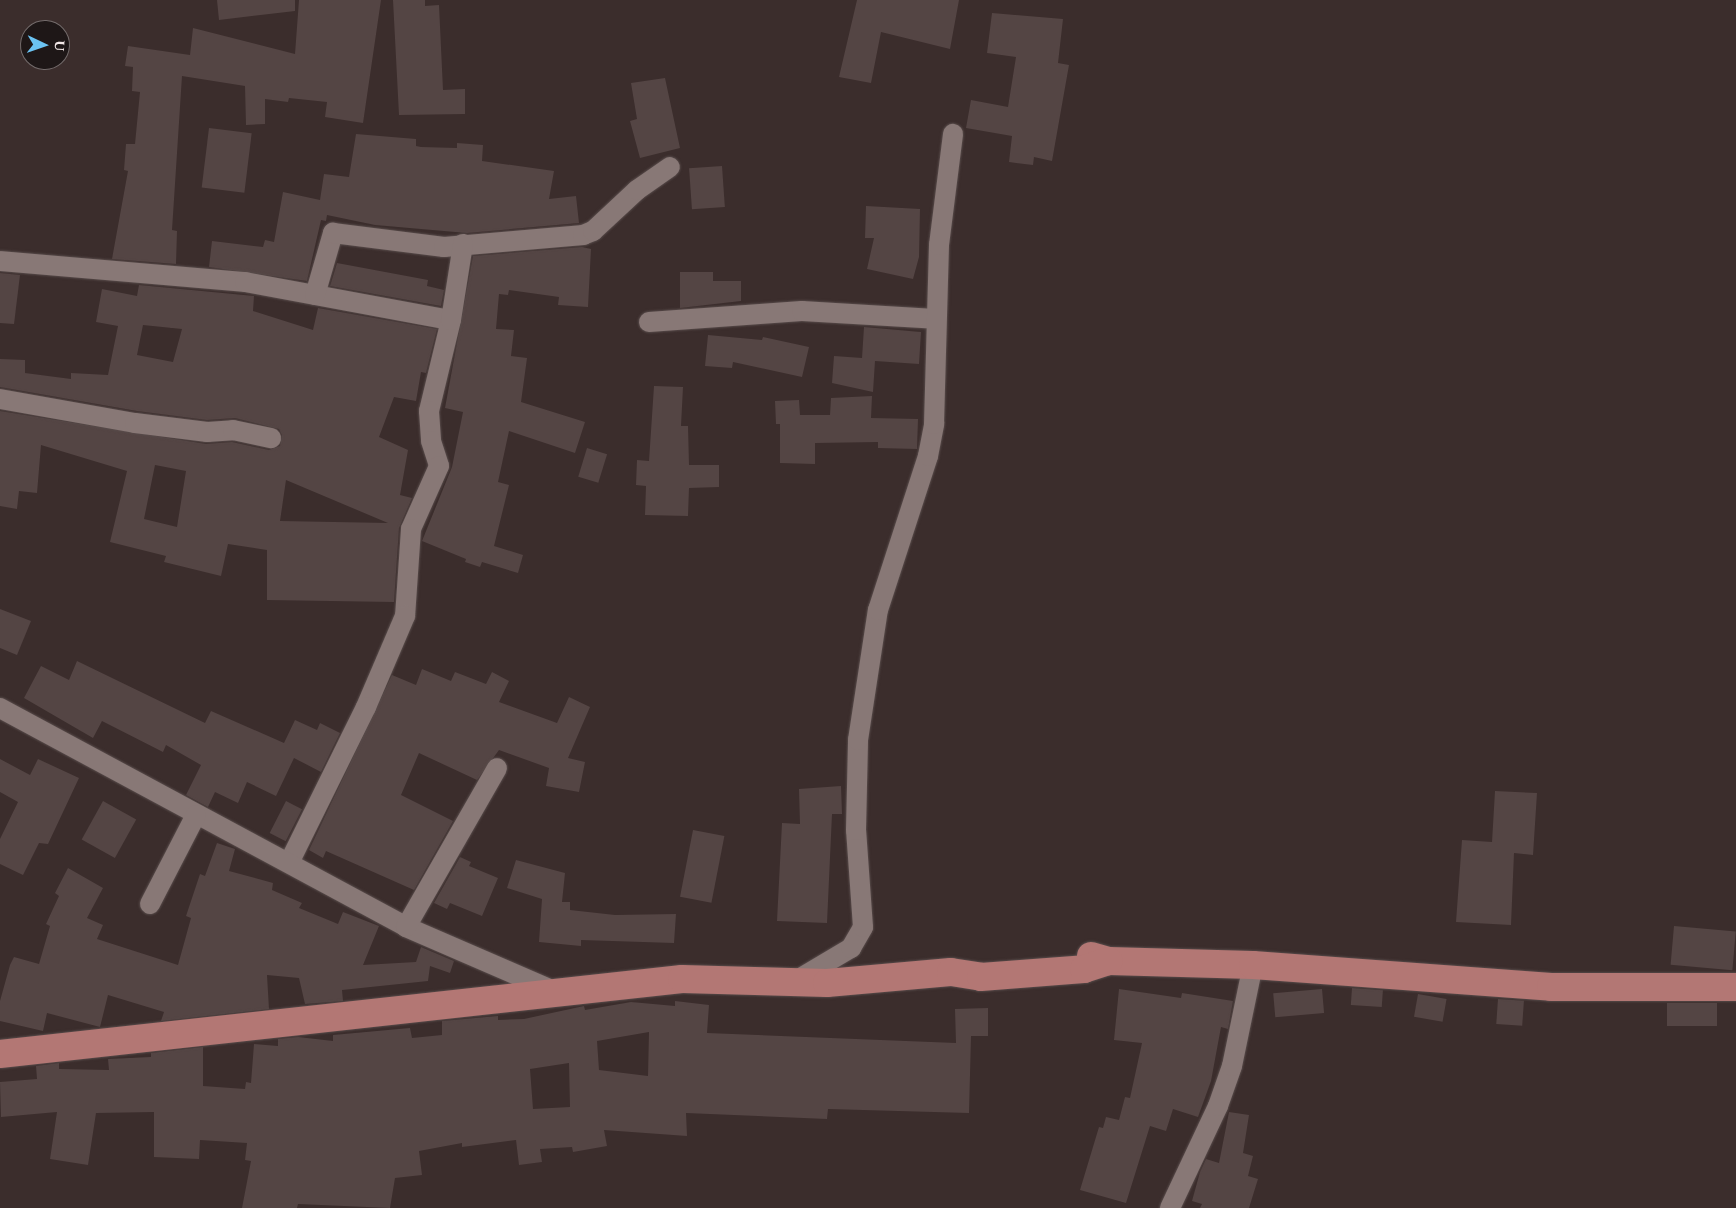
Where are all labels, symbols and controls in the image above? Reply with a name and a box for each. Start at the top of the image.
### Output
north arrow [20,20,70,70]
text: U [49,39,70,52]

